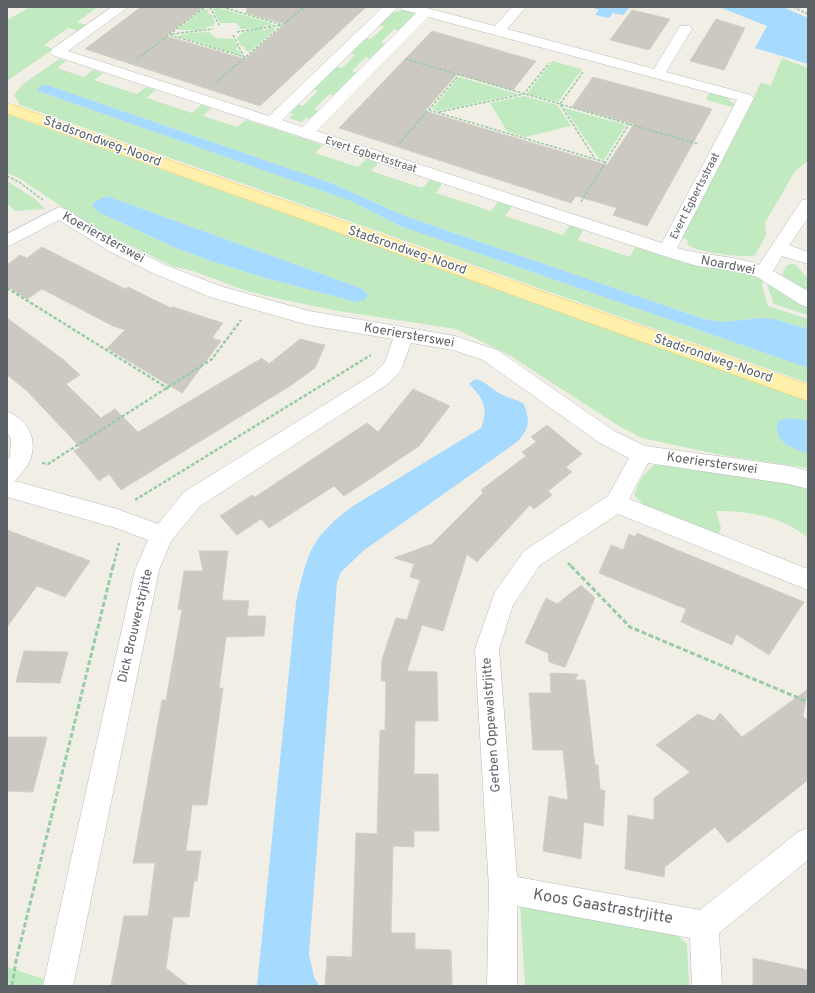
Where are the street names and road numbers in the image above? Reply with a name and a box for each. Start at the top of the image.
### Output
street label: Stadsrondweg-Noord [41,113,163,171]
street label: Evert Egbertsstraat [323,134,419,176]
street label: Evert Egbertsstraat [667,150,723,242]
street label: Koeriersterswei [59,209,147,267]
street label: Stadsrondweg-Noord [346,223,468,279]
street label: Noardwei [699,253,757,279]
street label: Koeriersterswei [363,320,455,352]
street label: Stadsrondweg-Noord [652,331,774,387]
street label: Koeriersterswei [666,450,758,478]
street label: Dick Brouwerstrjitte [115,568,157,684]
street label: Gerben Oppewalstrjitte [479,657,505,793]
street label: Koos Gaastrastrjitte [531,885,675,929]

